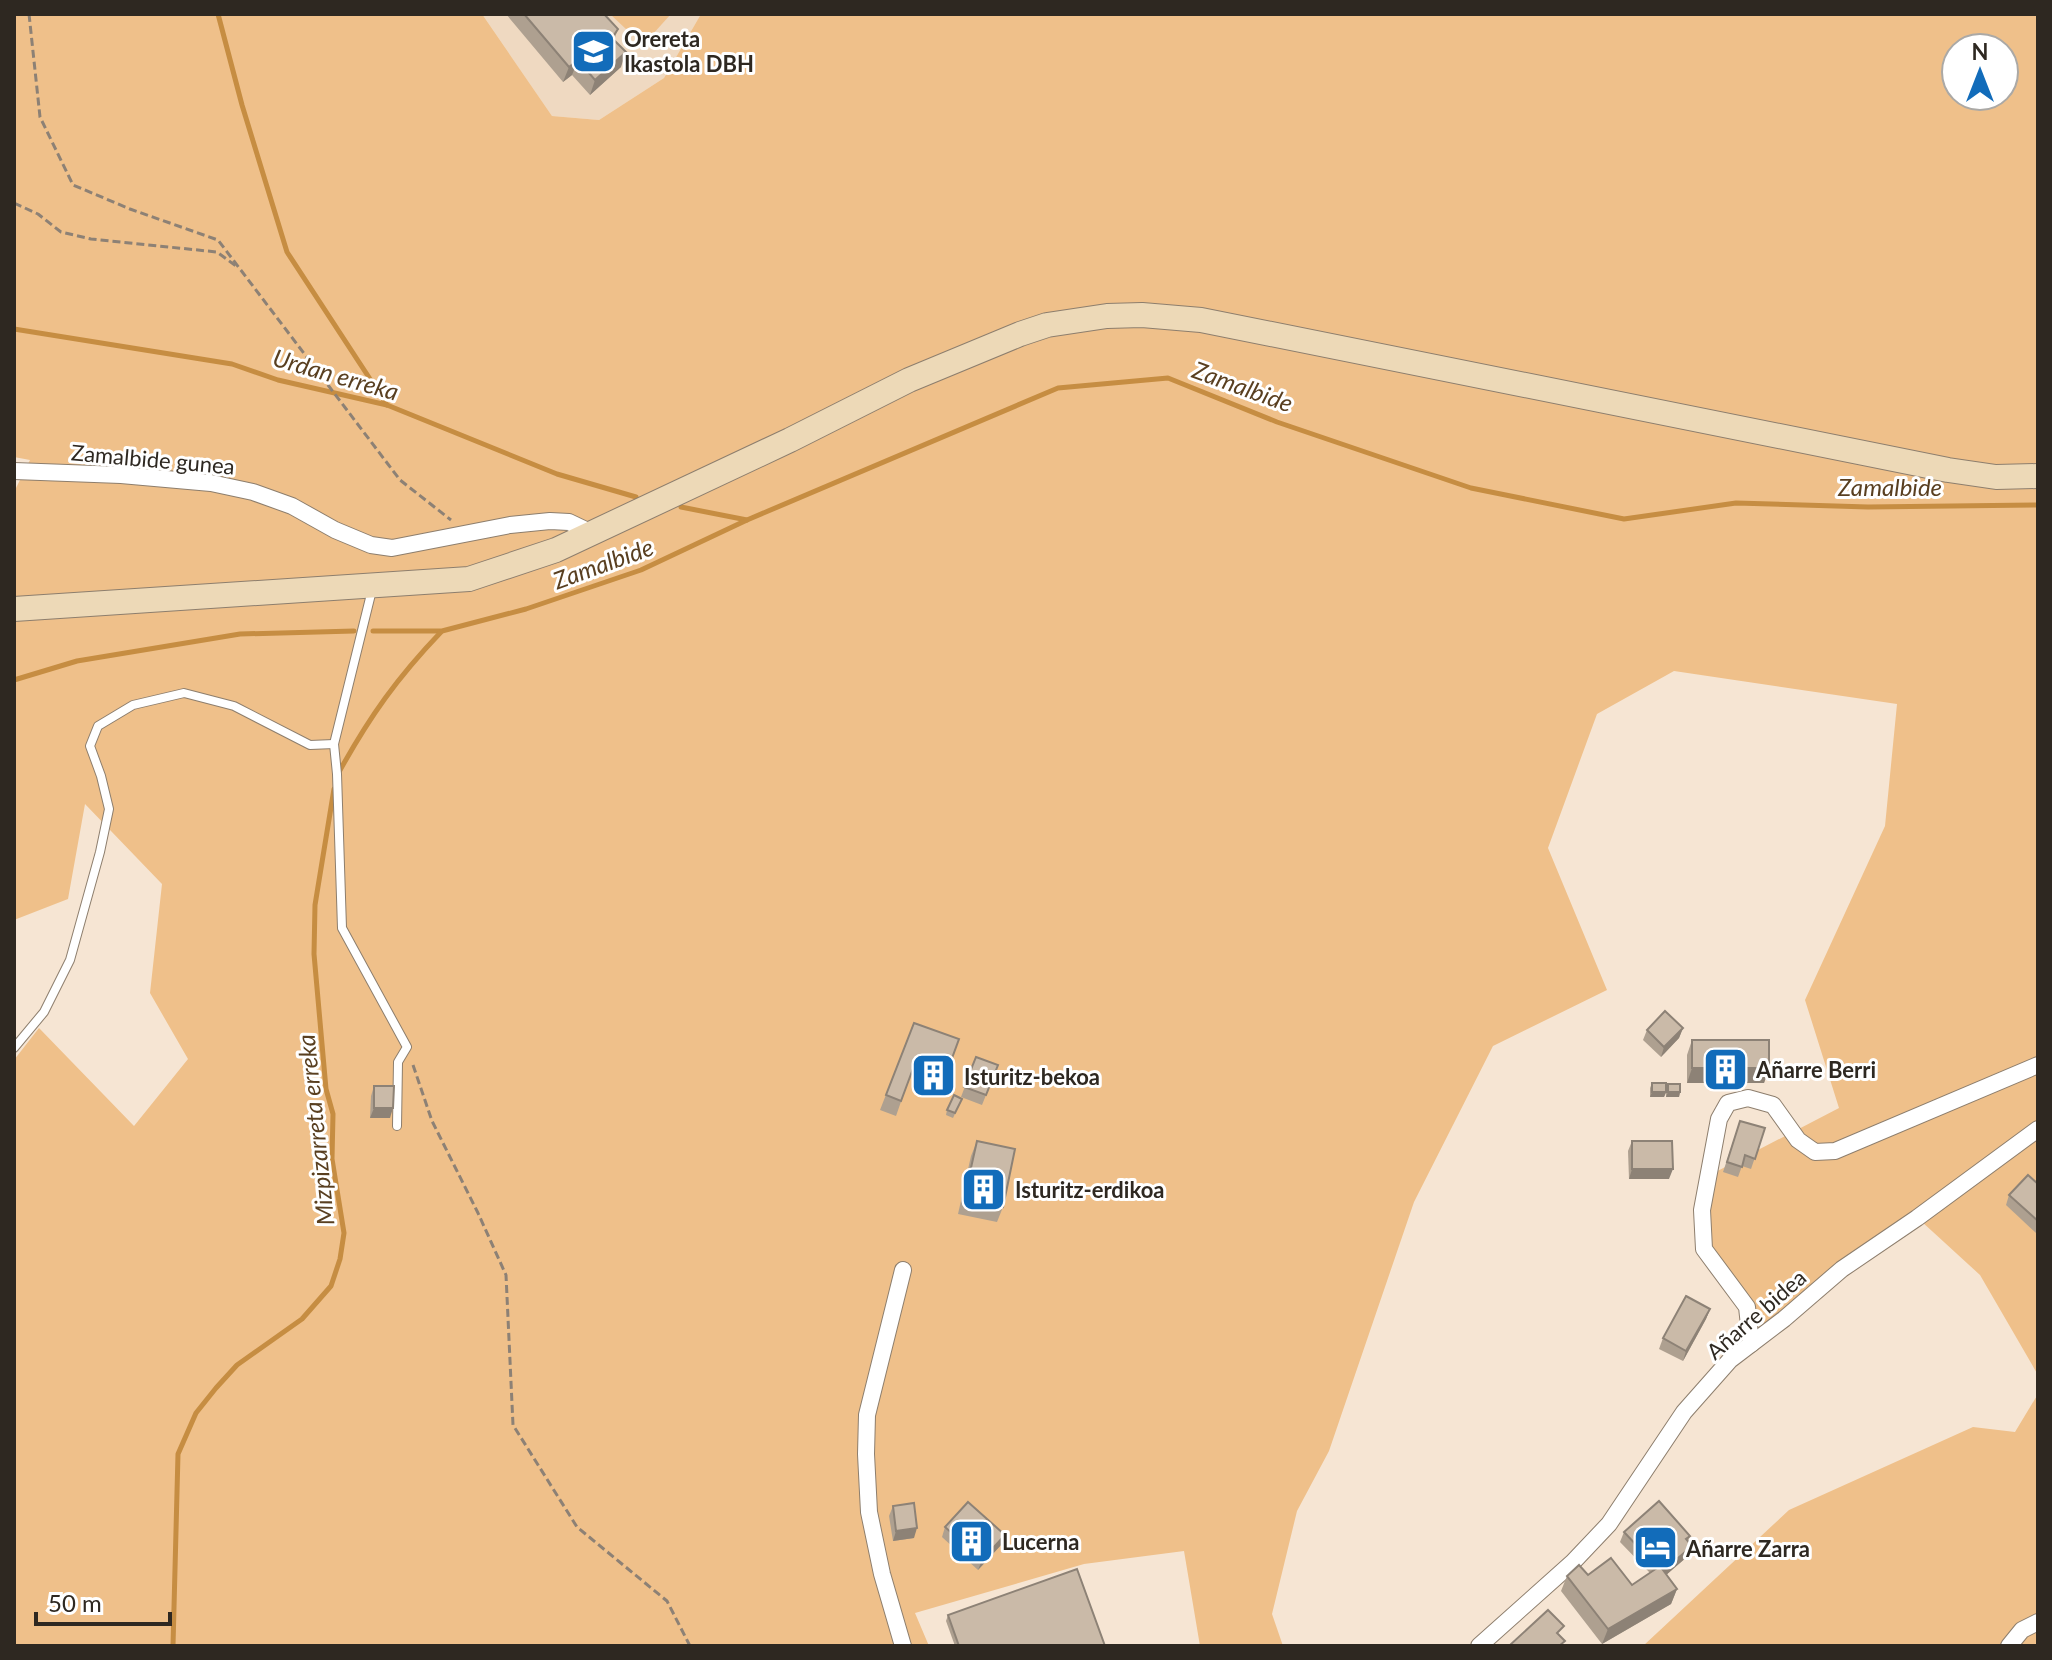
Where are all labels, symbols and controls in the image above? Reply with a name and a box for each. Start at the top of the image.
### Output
place label: Orereta Ikastola DBH [624,25,754,77]
school or university icon: Orereta Ikastola DBH [569,27,617,75]
north arrow [1940,32,2020,112]
text: N [1972,38,1988,65]
water label: Urdan erreka [270,342,402,406]
water label: Zamalbide [1188,354,1297,417]
street label: Zamalbide gunea [70,438,236,480]
water label: Zamalbide [1837,472,1942,501]
water label: Zamalbide [548,532,657,595]
water label: Mizpizarreta erreka [291,1033,339,1227]
building icon: Añarre Berri [1701,1045,1749,1093]
building icon: Isturitz-bekoa [909,1052,957,1100]
place label: Añarre Berri [1755,1056,1876,1083]
place label: Isturitz-bekoa [964,1063,1100,1090]
building icon: Isturitz-erdikoa [960,1165,1008,1213]
place label: Isturitz-erdikoa [1015,1176,1164,1203]
street label: Añarre bidea [1701,1263,1811,1365]
building icon: Lucerna [947,1517,995,1565]
hotel icon: Añarre Zarra [1631,1524,1679,1572]
place label: Lucerna [1002,1528,1079,1555]
place label: Añarre Zarra [1685,1535,1810,1562]
scale bar [36,1576,170,1626]
text: 50 m [48,1588,102,1617]

